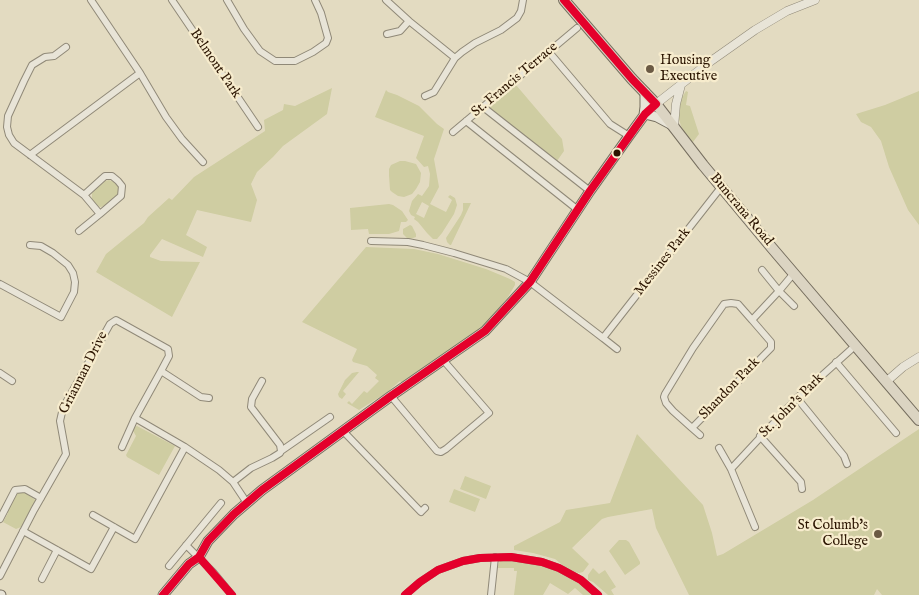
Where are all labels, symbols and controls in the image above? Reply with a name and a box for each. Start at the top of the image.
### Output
street label: Belmont Park [186,26,244,102]
street label: St. Francis Terrace [469,39,561,121]
place label: Housing Executive [660,53,717,85]
marker: Housing Executive [644,63,656,75]
unlabelled marker [612,148,622,158]
street label: Buncrana Road [706,170,776,250]
street label: Messines Park [631,225,695,299]
street label: Griannan Drive [56,329,112,417]
street label: Shandon Park [696,354,764,424]
street label: St. John's Park [756,370,828,442]
place label: St Columb's College [798,518,868,550]
marker: St Columb's College [872,528,884,540]

